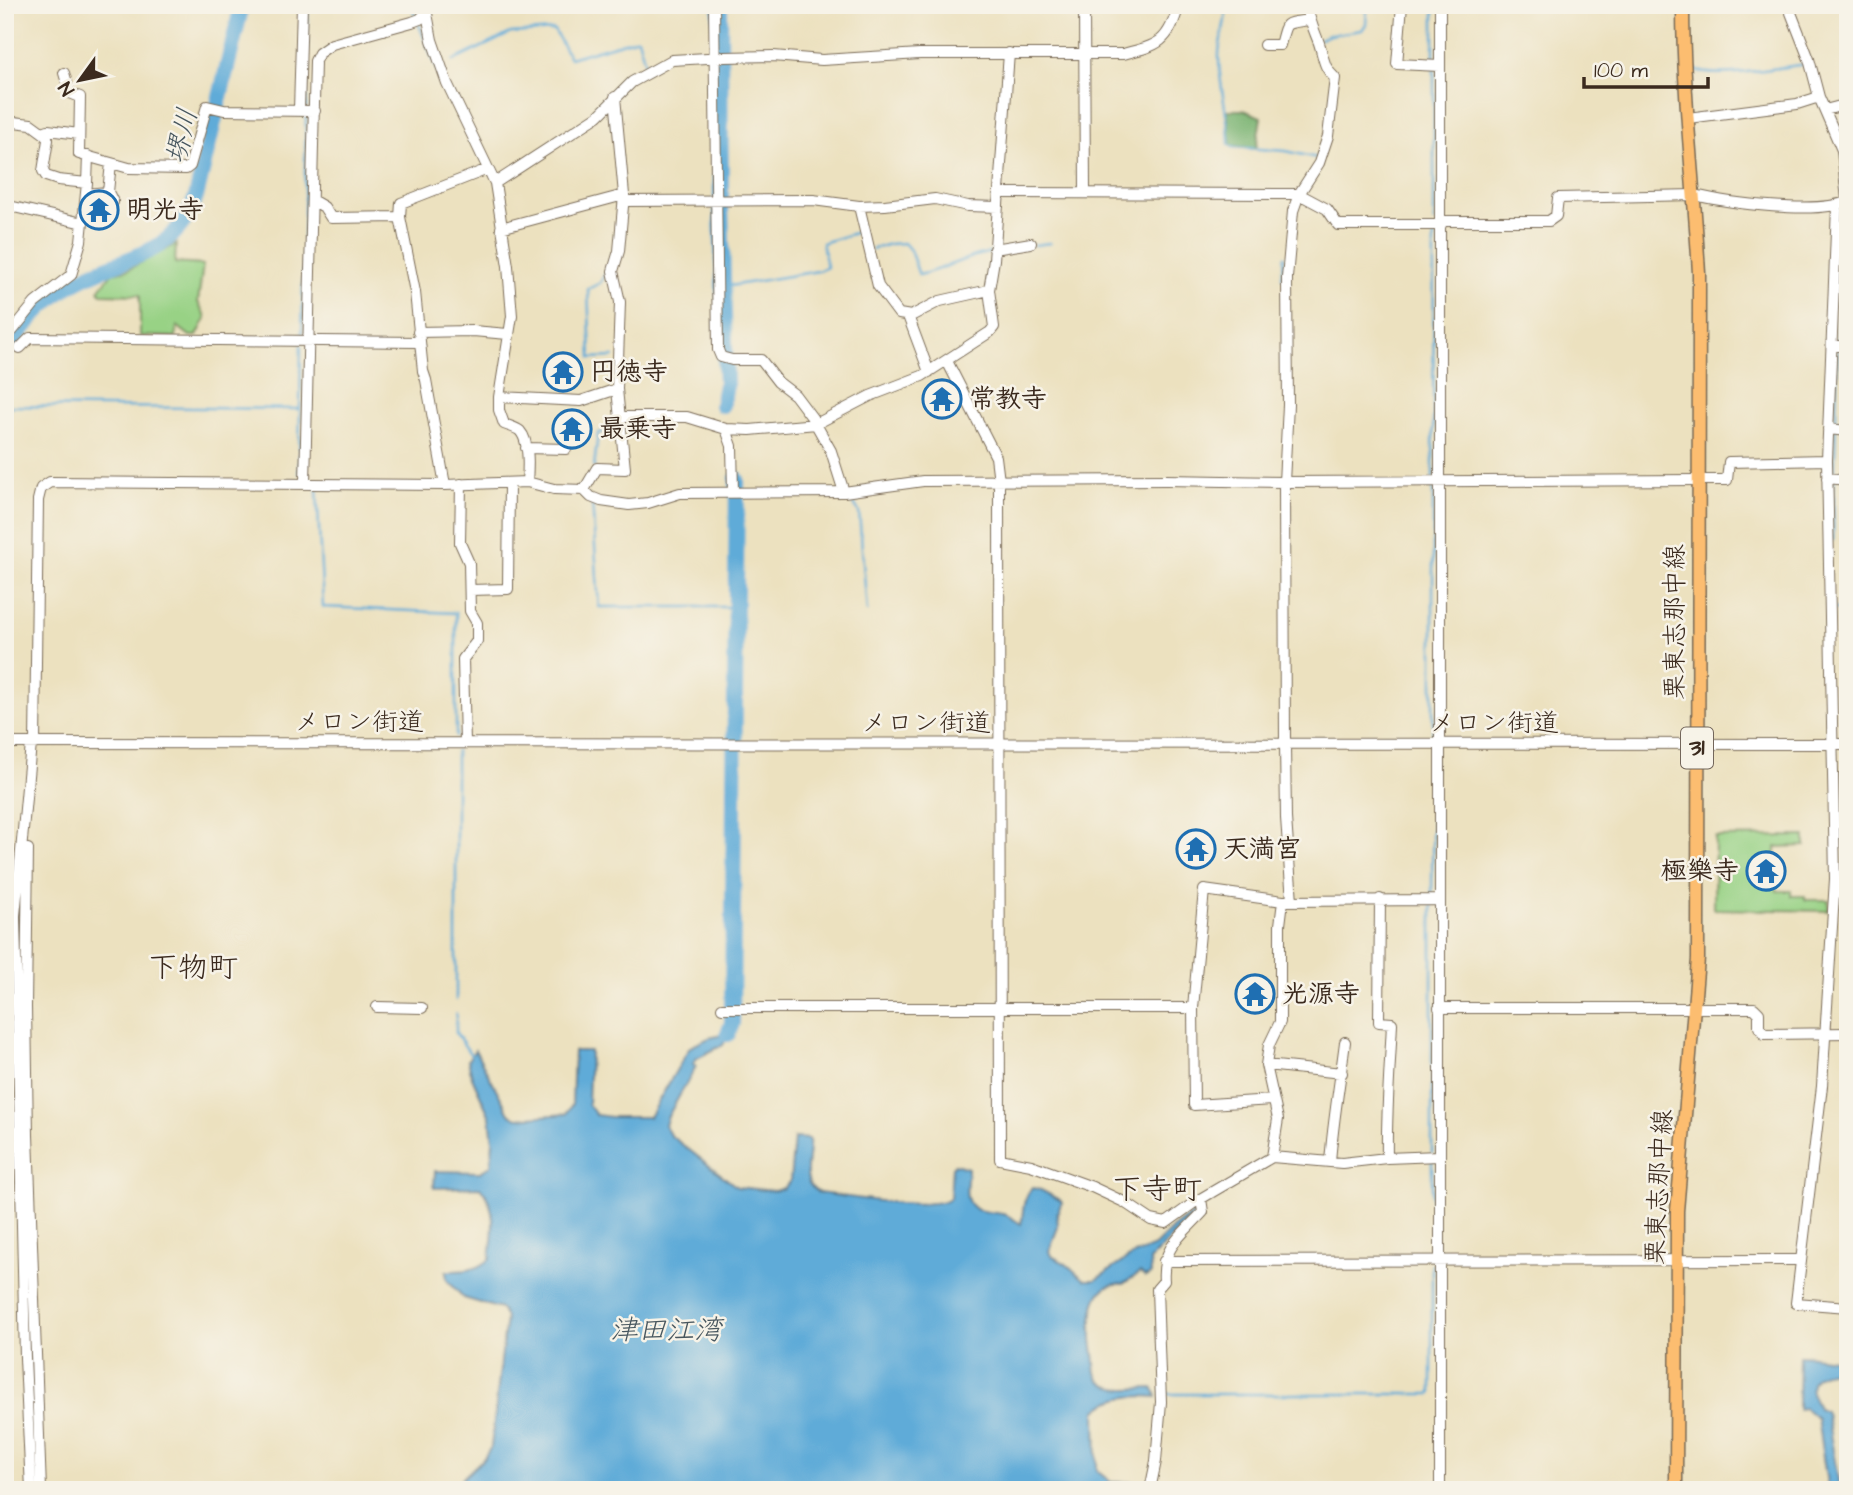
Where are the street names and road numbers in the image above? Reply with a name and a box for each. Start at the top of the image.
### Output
street label: 栗東志那中線 [1657,544,1693,700]
street label: メロン街道 [294,704,424,740]
street label: メロン街道 [861,705,991,741]
street label: メロン街道 [1429,705,1559,741]
road number: 31 [1681,728,1713,768]
street label: 栗東志那中線 [1637,1108,1681,1266]

